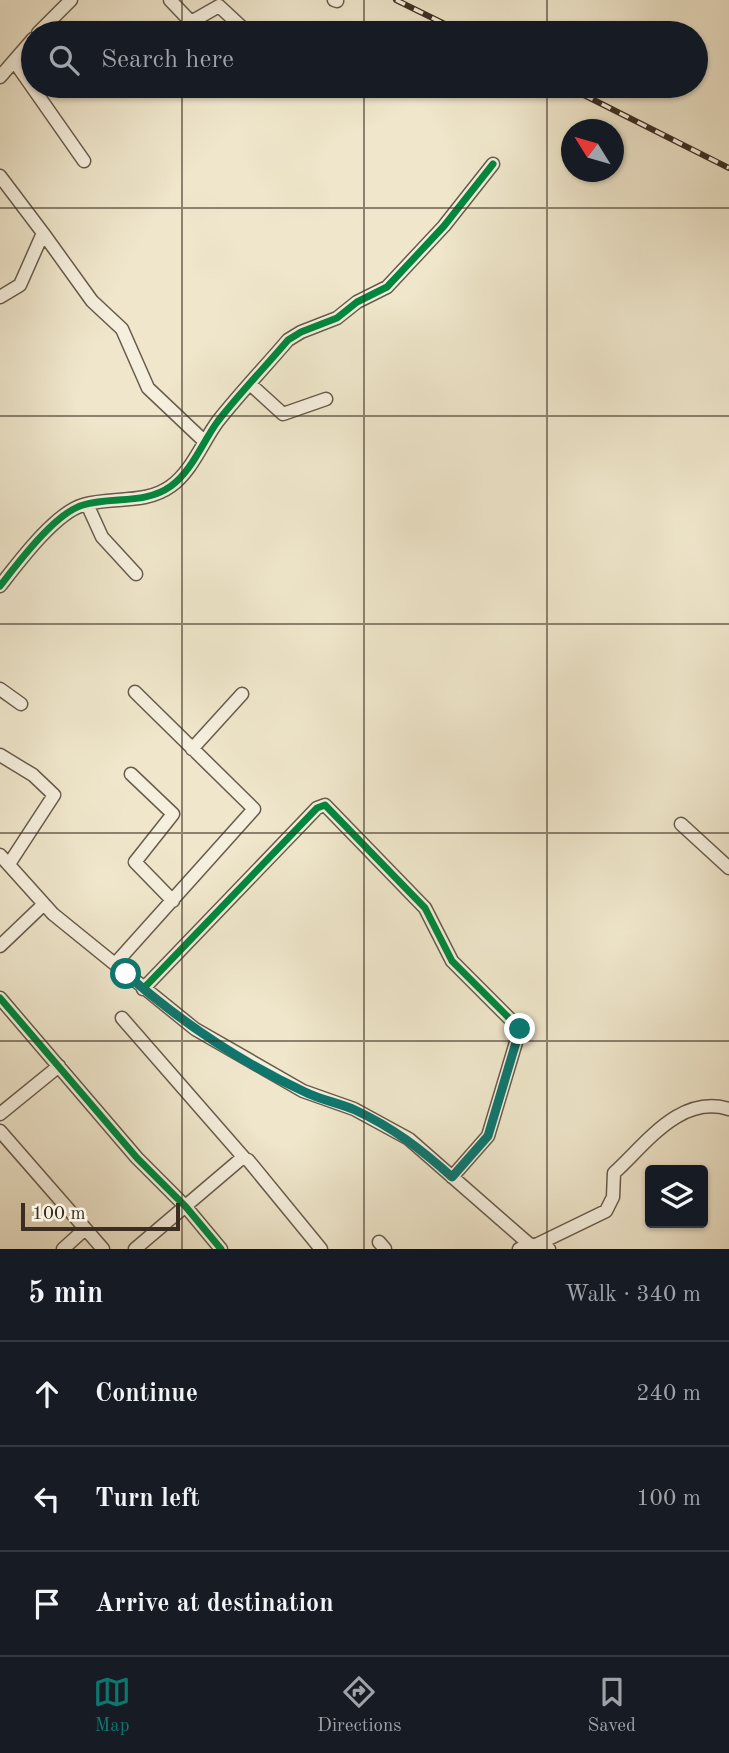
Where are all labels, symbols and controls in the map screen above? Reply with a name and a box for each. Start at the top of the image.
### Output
search box [21,21,708,98]
icon: search [45,41,83,79]
text: Search here [101,47,234,73]
north arrow [561,119,624,182]
route start [110,958,141,989]
route end [504,1013,535,1044]
map controls [645,1165,708,1228]
button: layers [645,1165,708,1228]
scale bar [21,1200,180,1232]
text: 100 m [32,1205,85,1224]
text: 5 min [28,1279,103,1309]
text: Walk · 340 m [565,1283,701,1306]
icon: ahead [28,1375,66,1413]
text: Continue [95,1381,198,1407]
text: 240 m [636,1382,701,1405]
icon: left [28,1480,66,1518]
text: Turn left [95,1486,200,1512]
text: 100 m [636,1487,701,1510]
icon: arrive [28,1585,66,1623]
text: Arrive at destination [95,1591,334,1617]
tab: Map [93,1673,131,1738]
tab: Directions [317,1673,402,1738]
tab: Saved [588,1673,636,1738]

